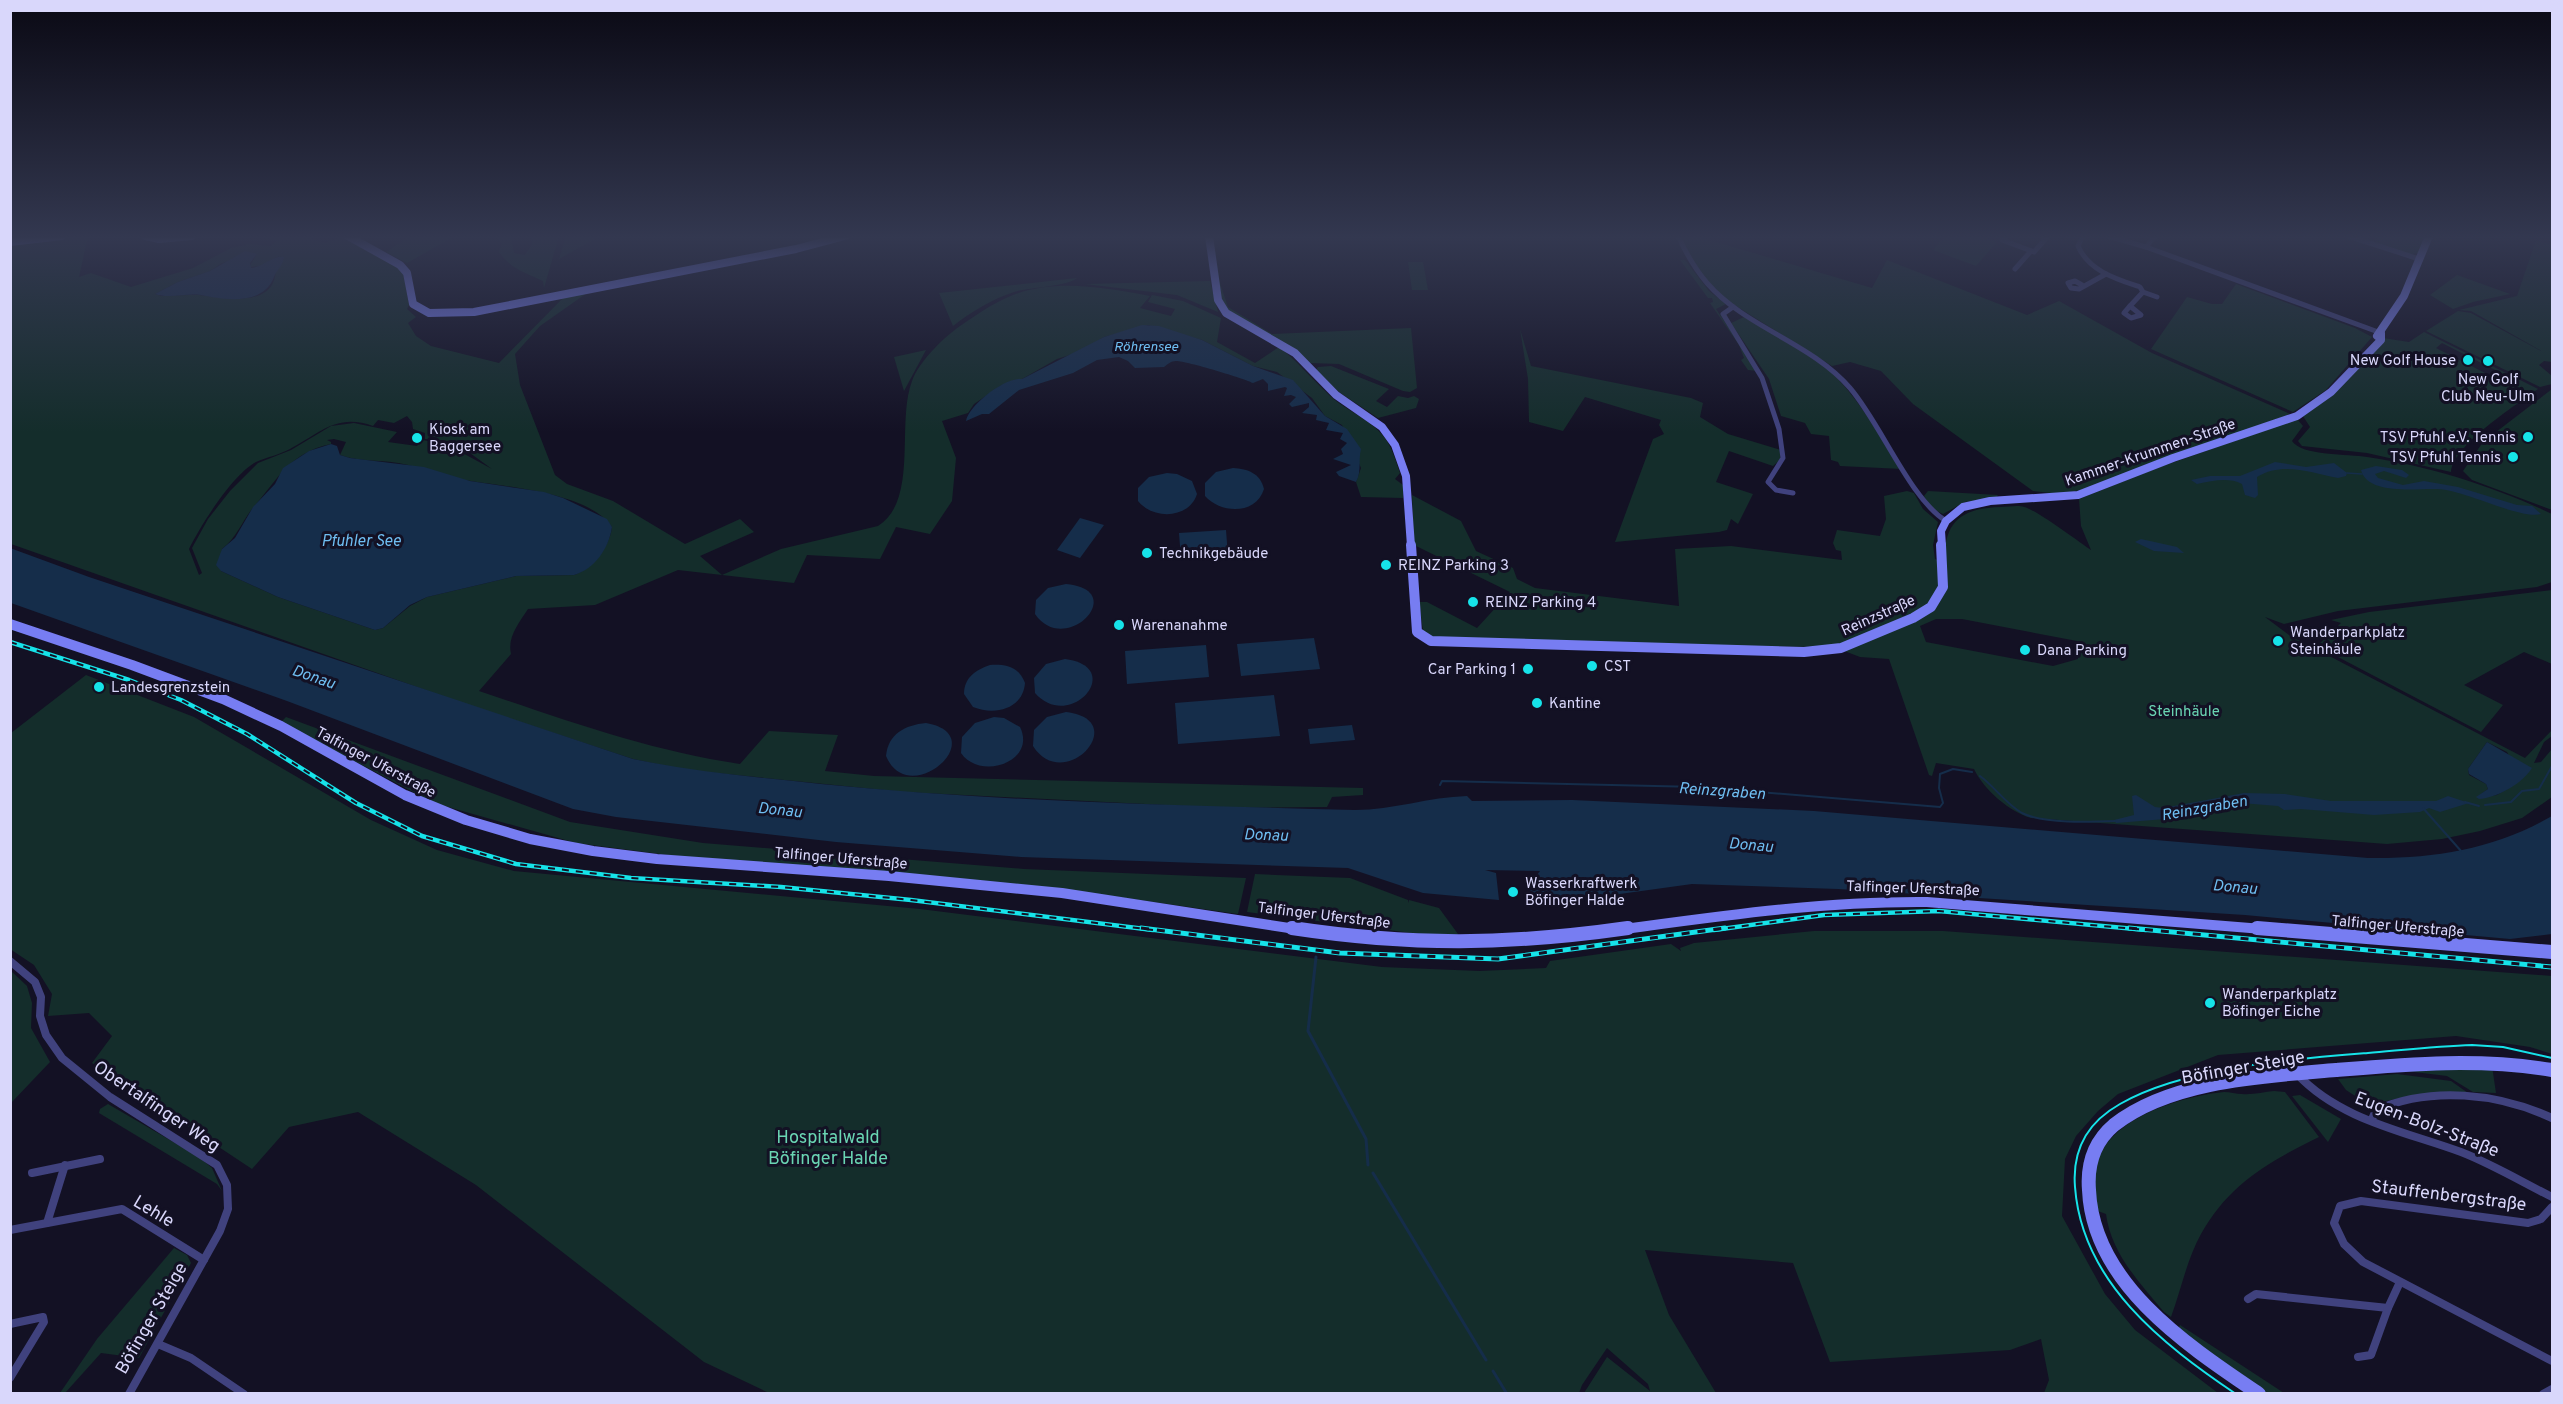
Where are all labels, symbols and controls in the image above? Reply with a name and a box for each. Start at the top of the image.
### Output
water label: Röhrensee [1114,339,1179,356]
place label: New Golf House [2350,352,2456,371]
marker: New Golf House [2461,353,2475,367]
marker: New Golf Club Neu-Ulm [2481,354,2495,368]
place label: New Golf Club Neu-Ulm [2441,371,2535,407]
street label: Kammer-Krummen-Straße [2063,415,2238,492]
place label: Kiosk am Baggersee [429,421,501,457]
place label: TSV Pfuhl e.V. Tennis [2380,429,2516,448]
marker: TSV Pfuhl e.V. Tennis [2521,430,2535,444]
marker: Kiosk am Baggersee [410,431,424,445]
place label: TSV Pfuhl Tennis [2390,449,2501,468]
marker: TSV Pfuhl Tennis [2506,450,2520,464]
water label: Pfuhler See [321,532,401,552]
place label: Technikgebäude [1159,545,1268,564]
marker: Technikgebäude [1140,546,1154,560]
place label: REINZ Parking 3 [1398,557,1509,576]
marker: REINZ Parking 3 [1379,558,1393,572]
street label: Reinzstraße [1839,592,1919,641]
place label: REINZ Parking 4 [1485,594,1596,613]
marker: REINZ Parking 4 [1466,595,1480,609]
place label: Warenanahme [1131,617,1228,636]
marker: Warenanahme [1112,618,1126,632]
place label: Wanderparkplatz Steinhäule [2290,624,2405,660]
marker: Wanderparkplatz Steinhäule [2271,634,2285,648]
place label: Dana Parking [2037,642,2127,661]
marker: Dana Parking [2018,643,2032,657]
place label: CST [1604,658,1631,677]
marker: CST [1585,659,1599,673]
water label: Donau [289,661,338,695]
place label: Car Parking 1 [1428,661,1516,680]
marker: Car Parking 1 [1521,662,1535,676]
place label: Landesgrenzstein [111,679,230,698]
marker: Landesgrenzstein [92,680,106,694]
place label: Kantine [1549,695,1601,714]
marker: Kantine [1530,696,1544,710]
park label: Steinhäule [2148,703,2220,722]
street label: Talfinger Uferstraße [312,724,439,803]
water label: Reinzgraben [1678,779,1766,805]
water label: Reinzgraben [2160,792,2249,826]
water label: Donau [757,799,803,823]
water label: Donau [1243,825,1289,847]
water label: Donau [1728,834,1774,858]
street label: Talfinger Uferstraße [773,844,908,875]
place label: Wasserkraftwerk Böfinger Halde [1525,875,1638,911]
water label: Donau [2212,876,2258,900]
street label: Talfinger Uferstraße [1846,878,1980,901]
marker: Wasserkraftwerk Böfinger Halde [1506,885,1520,899]
street label: Talfinger Uferstraße [1256,899,1391,934]
street label: Talfinger Uferstraße [2330,912,2465,943]
place label: Wanderparkplatz Böfinger Eiche [2222,986,2337,1022]
marker: Wanderparkplatz Böfinger Eiche [2203,996,2217,1010]
street label: Böfinger Steige [2180,1046,2307,1091]
street label: Obertalfinger Weg [88,1056,224,1158]
street label: Eugen-Bolz-Straße [2351,1087,2502,1164]
park label: Hospitalwald Böfinger Halde [768,1127,888,1171]
street label: Stauffenbergstraße [2370,1176,2528,1217]
street label: Lehle [128,1191,178,1234]
street label: Böfinger Steige [111,1259,194,1379]

